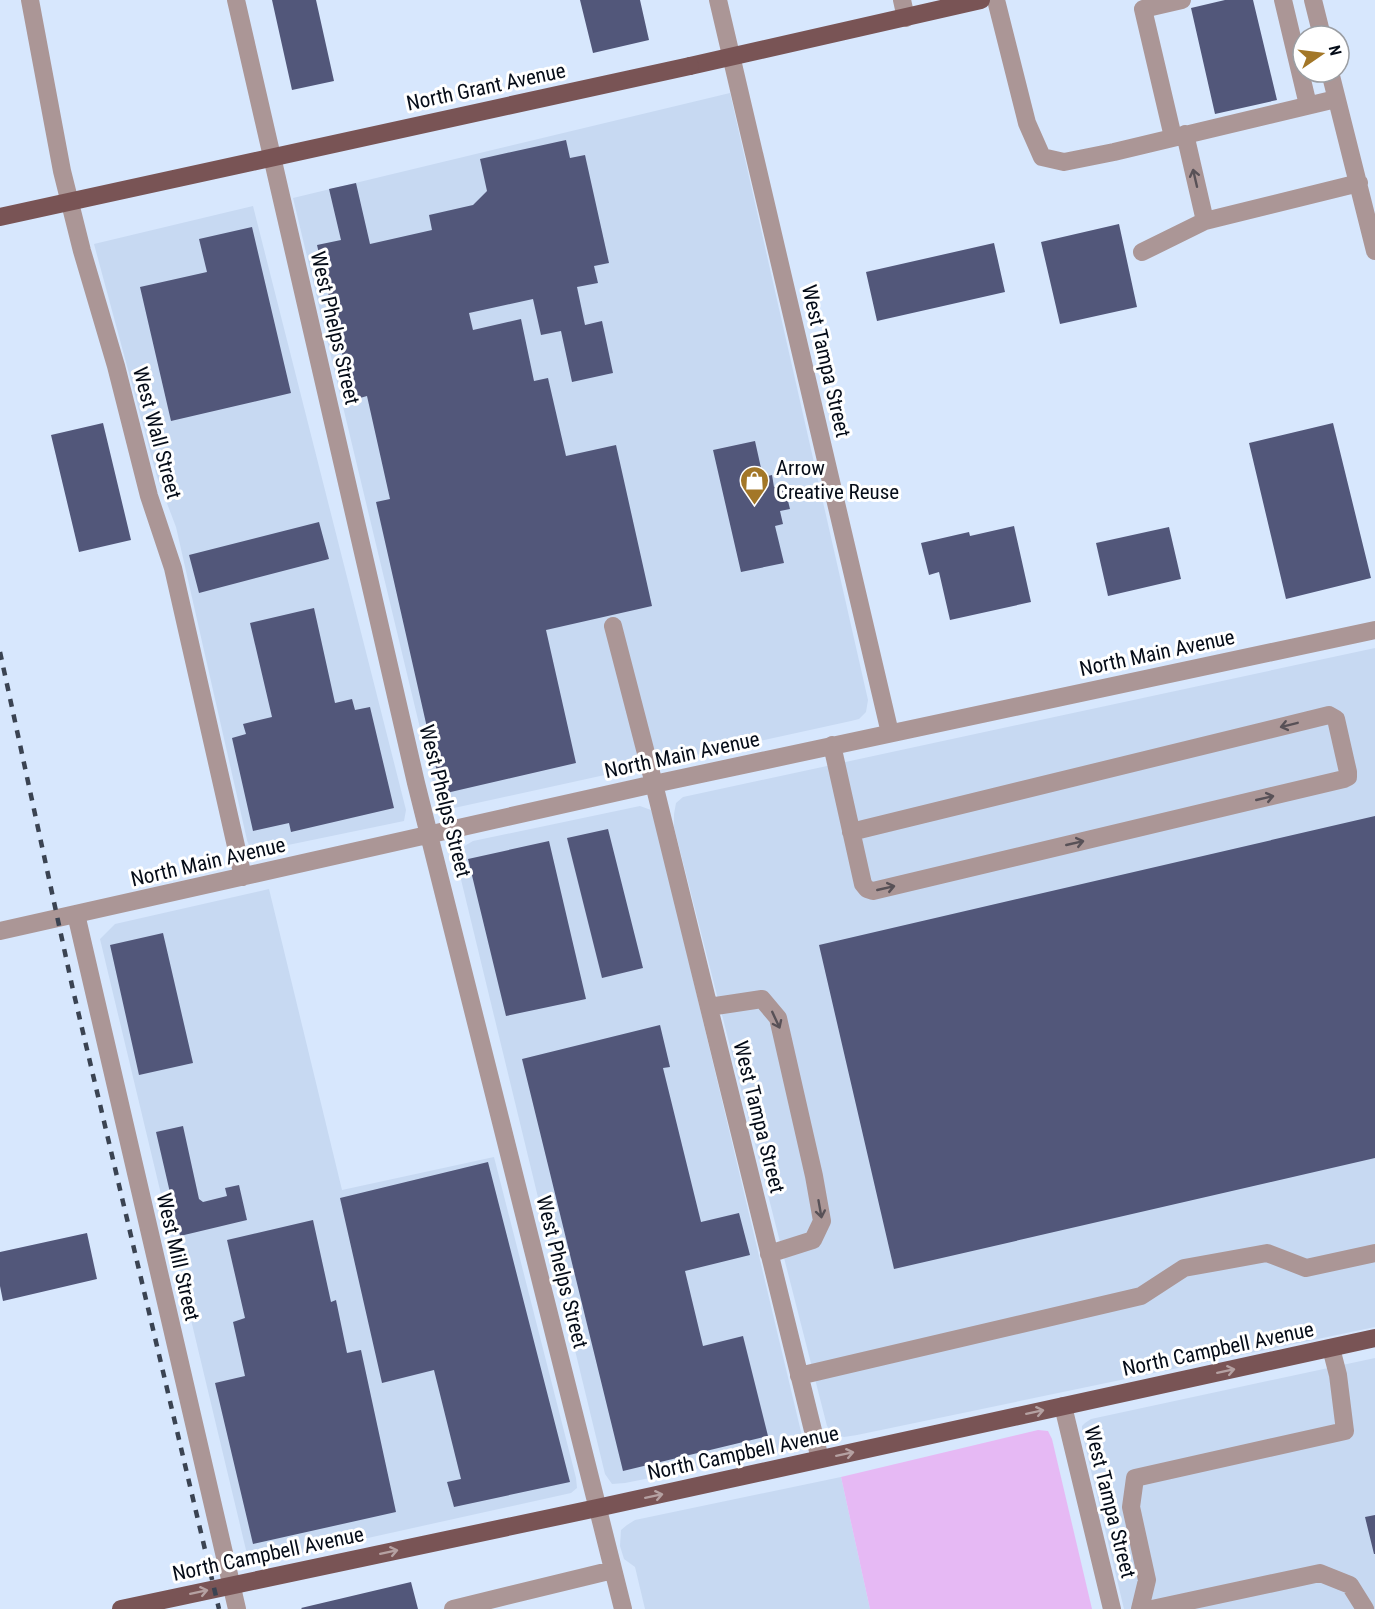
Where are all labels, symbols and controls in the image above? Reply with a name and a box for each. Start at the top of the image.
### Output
north arrow [1291,24,1351,84]
text: N [1325,43,1345,58]
street label: North Grant Avenue [404,58,568,116]
one-way arrow [1188,168,1200,187]
street label: West Phelps Street [306,249,364,407]
street label: West Tampa Street [797,282,855,440]
street label: West Wall Street [128,364,186,502]
place label: Arrow Creative Reuse [776,456,899,504]
shop icon: Arrow Creative Reuse [739,464,771,506]
street label: North Main Avenue [1077,625,1237,681]
one-way arrow [1279,720,1298,732]
street label: West Phelps Street [414,722,476,880]
street label: North Main Avenue [602,727,762,783]
one-way arrow [1255,792,1274,804]
street label: North Main Avenue [128,833,288,891]
one-way arrow [1065,837,1085,848]
one-way arrow [876,881,895,893]
one-way arrow [770,1011,782,1029]
street label: West Tampa Street [729,1039,789,1195]
street label: West Mill Street [152,1191,204,1323]
street label: West Phelps Street [531,1193,593,1351]
one-way arrow [815,1199,826,1218]
street label: North Campbell Avenue [1120,1317,1316,1381]
one-way arrow [1216,1365,1235,1376]
one-way arrow [1026,1406,1045,1418]
street label: North Campbell Avenue [645,1421,841,1485]
street label: West Tampa Street [1080,1424,1140,1580]
one-way arrow [835,1448,854,1459]
one-way arrow [644,1490,664,1501]
street label: North Campbell Avenue [170,1522,366,1586]
one-way arrow [379,1546,399,1557]
one-way arrow [188,1586,208,1597]

